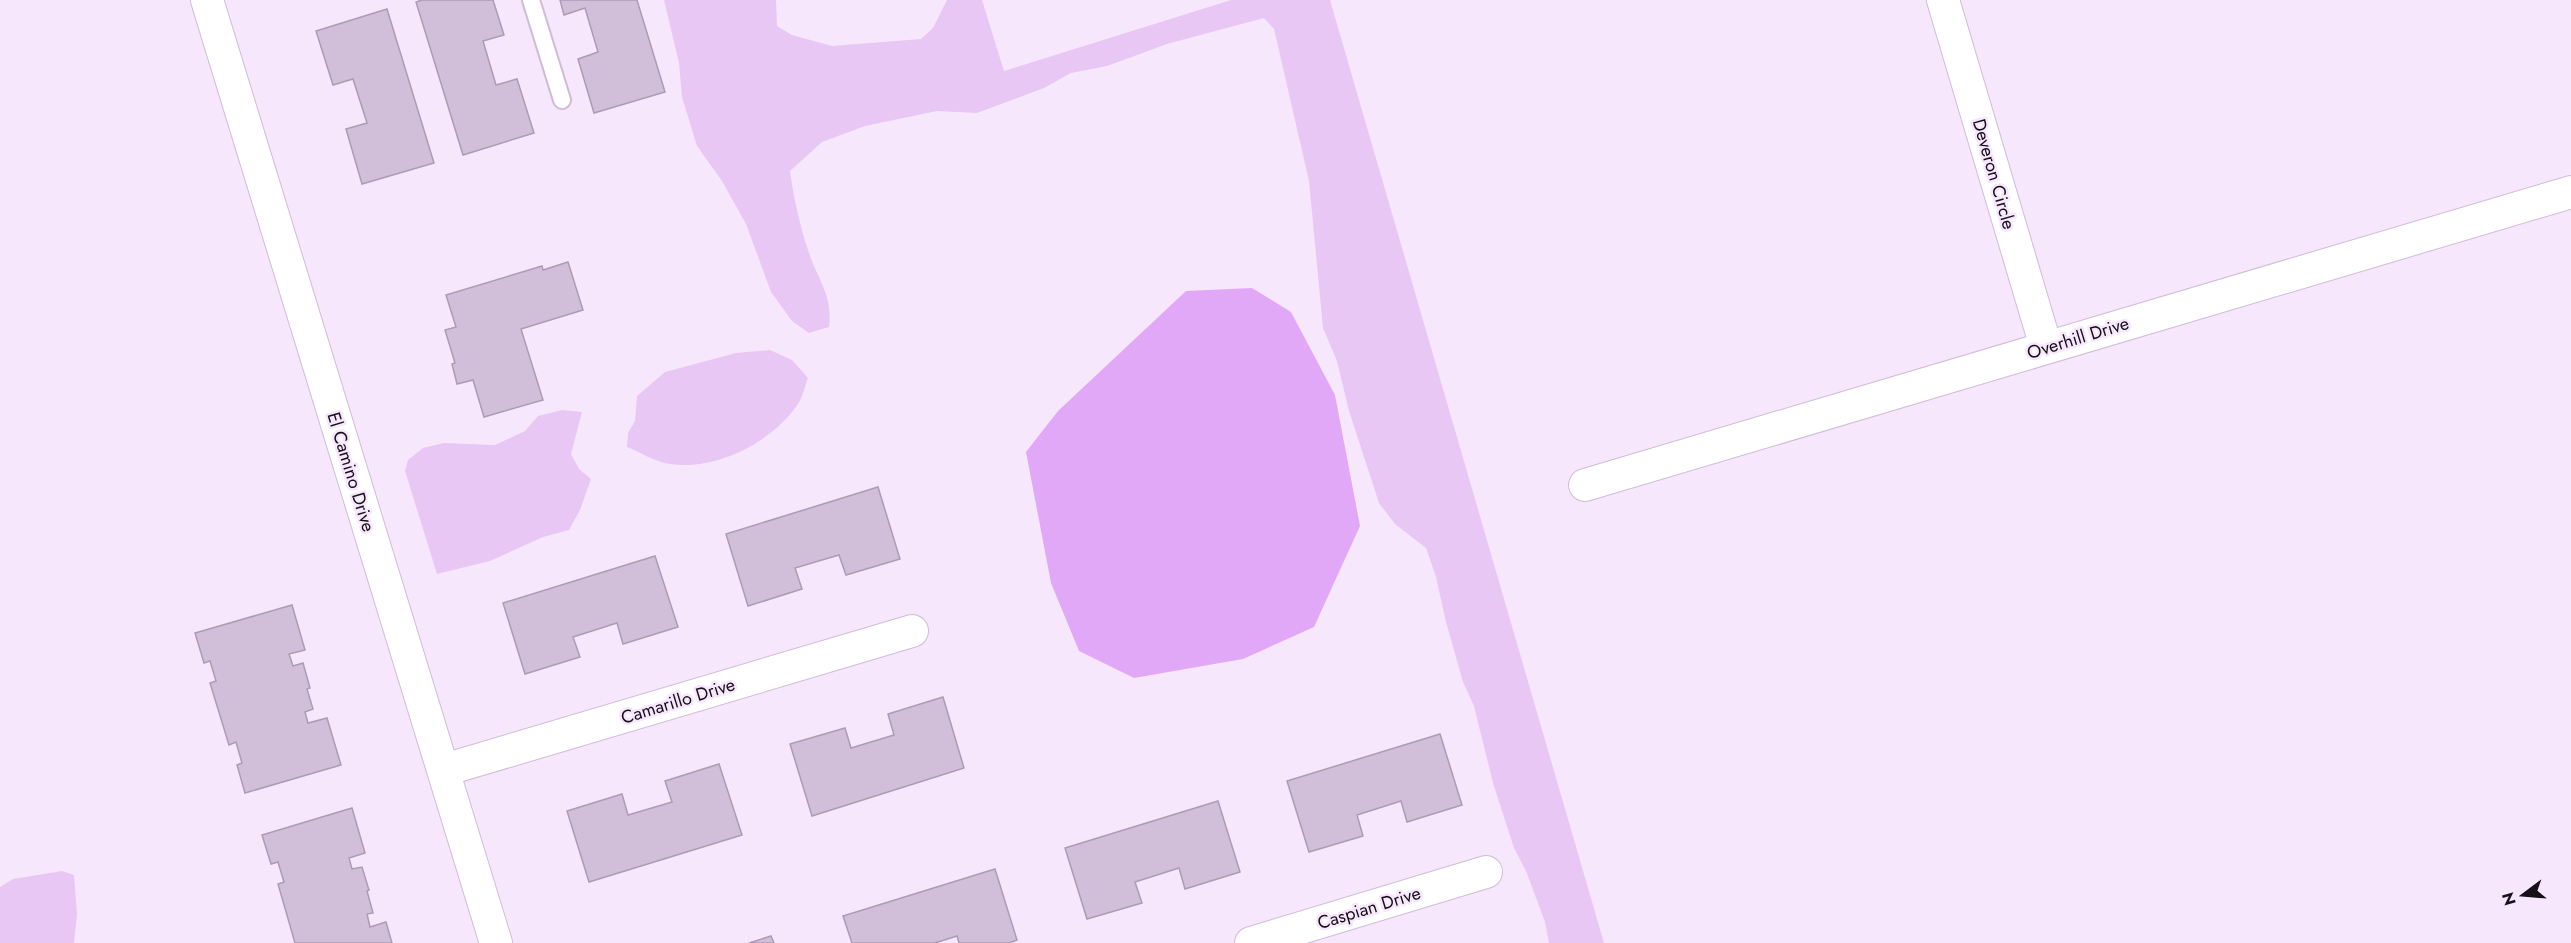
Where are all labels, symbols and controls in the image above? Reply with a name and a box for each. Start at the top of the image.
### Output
street label: Deveron Circle [1966,116,2022,232]
street label: Overhill Drive [2024,310,2132,366]
street label: El Camino Drive [320,409,382,535]
street label: Camarillo Drive [618,671,738,731]
north arrow [2493,865,2553,925]
street label: Caspian Drive [1314,880,1424,936]
text: N [2496,890,2522,908]

